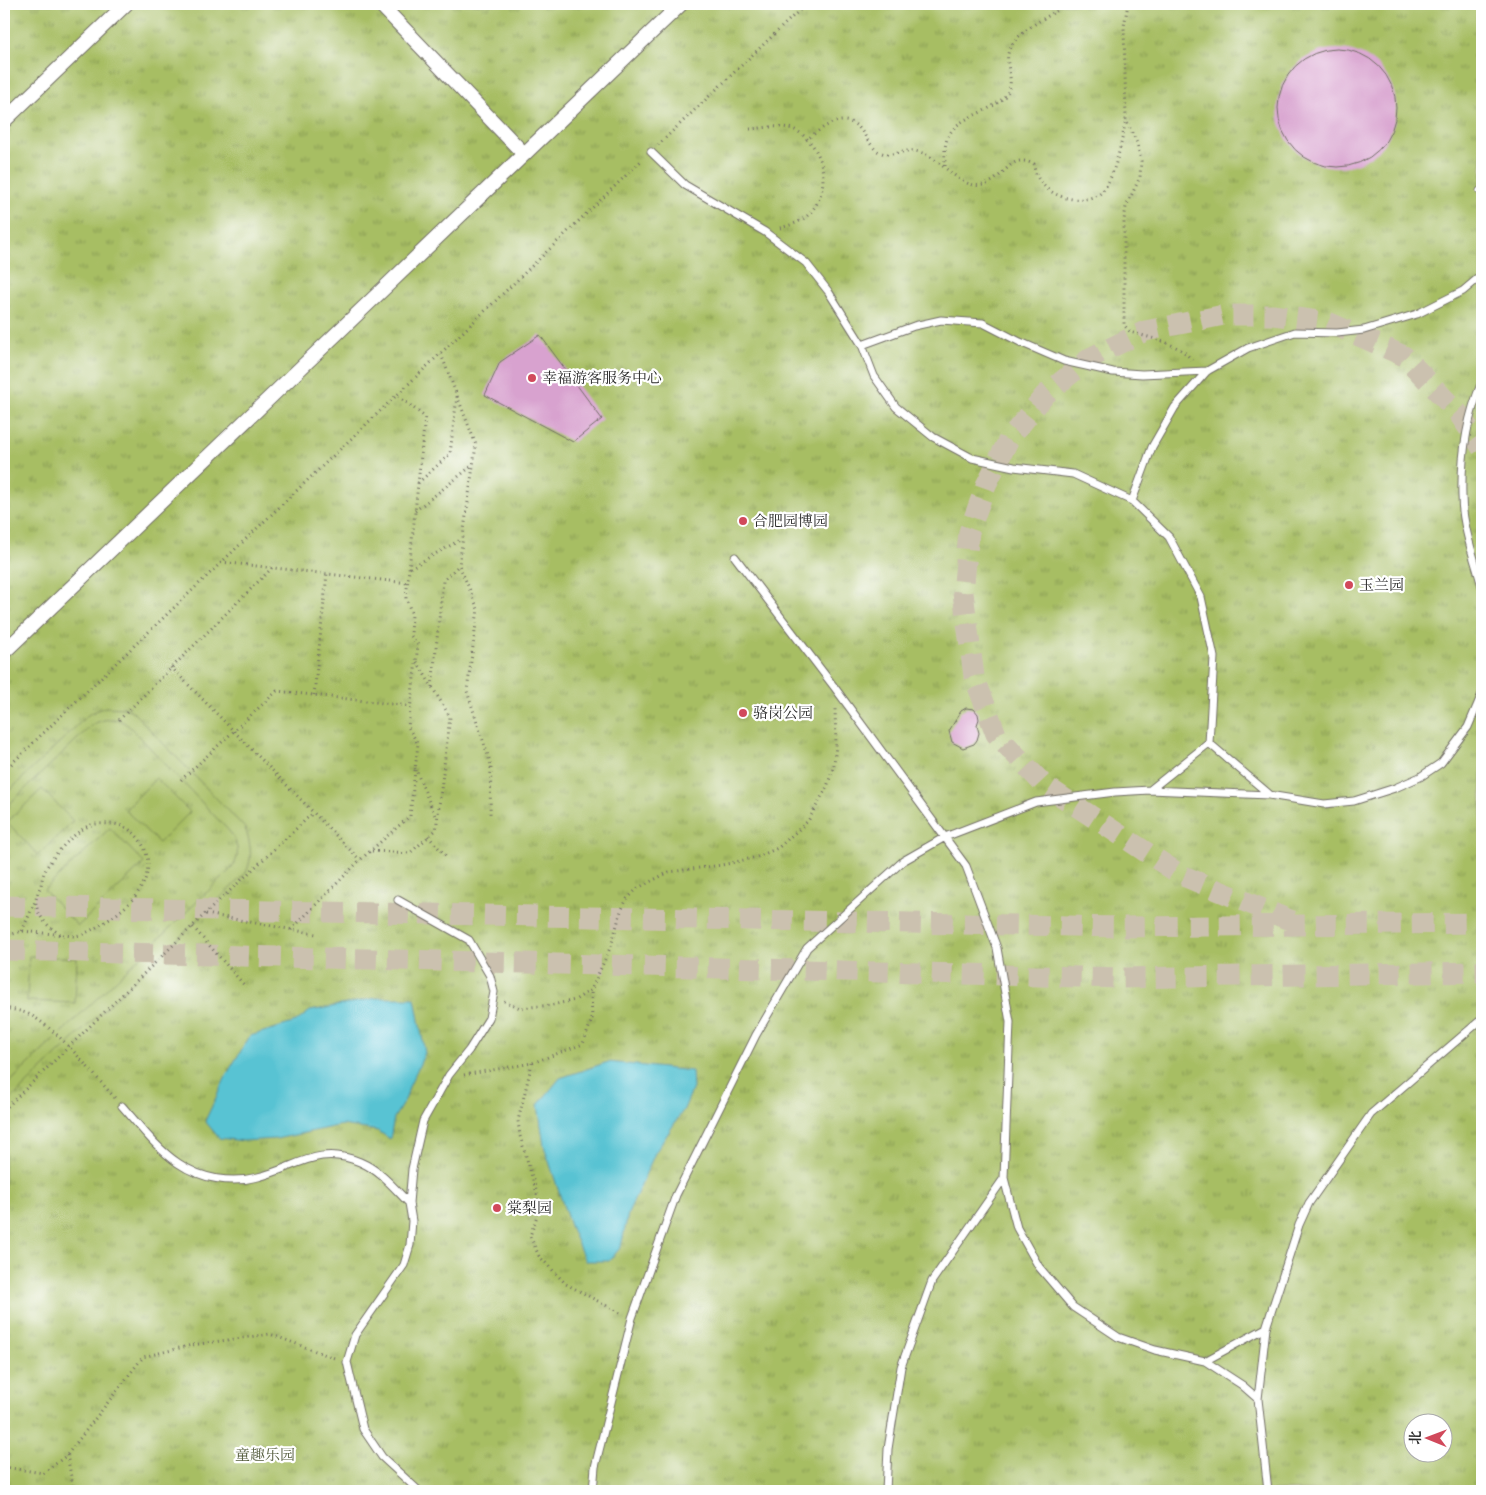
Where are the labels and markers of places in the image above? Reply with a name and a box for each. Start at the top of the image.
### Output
place label: 幸福游客服务中心 [542,369,662,388]
marker: 幸福游客服务中心 [526,372,538,384]
place label: 合肥园博园 [753,512,828,531]
marker: 合肥园博园 [737,515,749,527]
place label: 玉兰园 [1359,576,1404,595]
marker: 玉兰园 [1343,579,1355,591]
place label: 骆岗公园 [753,704,813,723]
marker: 骆岗公园 [737,707,749,719]
place label: 棠梨园 [507,1199,552,1218]
marker: 棠梨园 [491,1202,503,1214]

